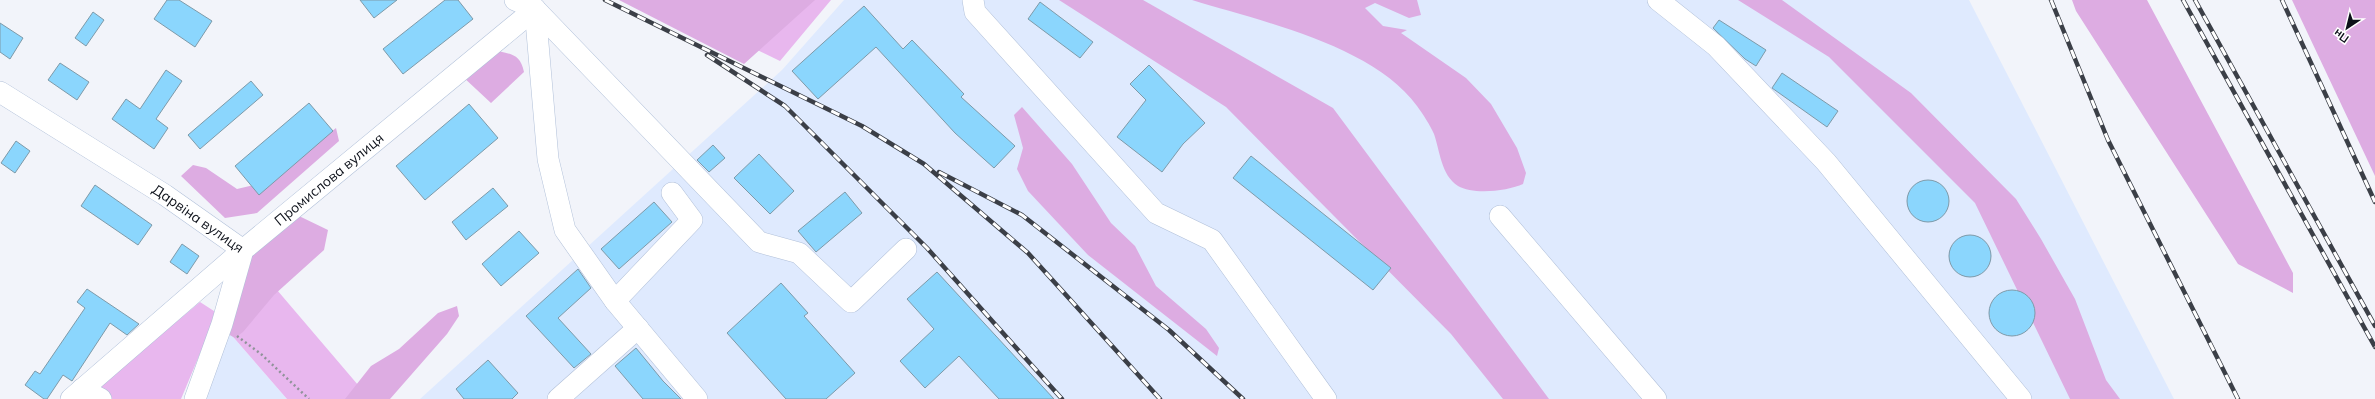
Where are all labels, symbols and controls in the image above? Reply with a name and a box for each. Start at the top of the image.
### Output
north arrow [2327,8,2367,48]
text: Пн [2331,26,2352,46]
street label: Промислова вулиця [271,129,387,229]
street label: Дарвіна вулиця [149,180,247,257]

